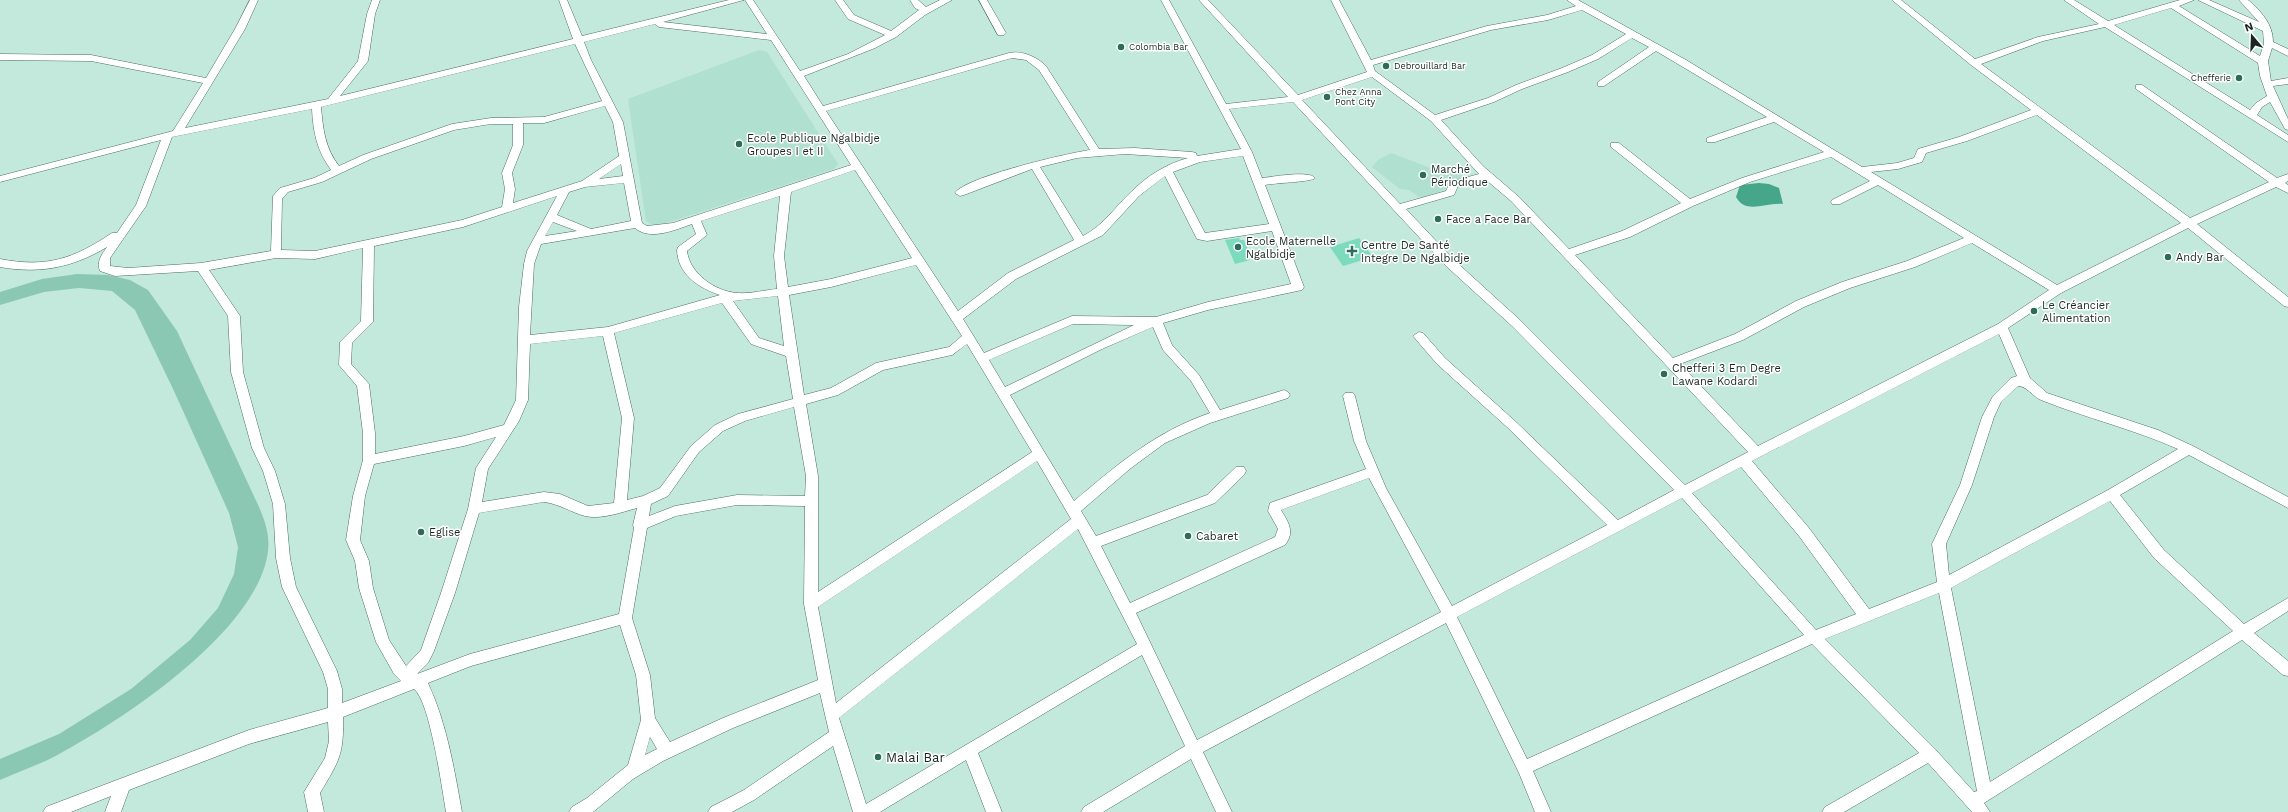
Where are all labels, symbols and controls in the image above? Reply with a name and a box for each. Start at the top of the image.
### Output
north arrow [2232,16,2272,56]
text: N [2243,20,2255,34]
marker: Colombia Bar [1116,42,1126,52]
place label: Colombia Bar [1129,42,1188,52]
marker: Debrouillard Bar [1381,61,1391,71]
place label: Debrouillard Bar [1394,61,1466,71]
place label: Chefferie [2191,73,2231,83]
marker: Chefferie [2234,73,2244,83]
place label: Chez Anna Pont City [1335,87,1382,107]
marker: Chez Anna Pont City [1322,92,1332,102]
place label: Ecole Publique Ngalbidje Groupes I et II [747,132,880,158]
marker: Ecole Publique Ngalbidje Groupes I et II [734,139,744,149]
place label: Marché Périodique [1431,163,1488,189]
marker: Marché Périodique [1418,170,1428,180]
place label: Face a Face Bar [1446,213,1531,226]
marker: Face a Face Bar [1433,214,1443,224]
place label: Ecole Maternelle Ngalbidje [1246,235,1336,261]
place label: Centre De Santé Integre De Ngalbidje [1361,239,1470,265]
marker: Ecole Maternelle Ngalbidje [1233,242,1243,252]
marker: Centre De Santé Integre De Ngalbidje [1346,245,1358,257]
place label: Andy Bar [2176,251,2225,264]
marker: Andy Bar [2163,252,2173,262]
place label: Le Créancier Alimentation [2042,299,2111,325]
marker: Le Créancier Alimentation [2029,306,2039,316]
place label: Chefferi 3 Em Degre Lawane Kodardi [1672,362,1781,388]
marker: Chefferi 3 Em Degre Lawane Kodardi [1659,369,1669,379]
place label: Eglise [429,526,460,539]
marker: Eglise [416,527,426,537]
place label: Cabaret [1196,530,1238,543]
marker: Cabaret [1183,531,1193,541]
place label: Malai Bar [886,750,945,765]
marker: Malai Bar [873,752,883,762]

